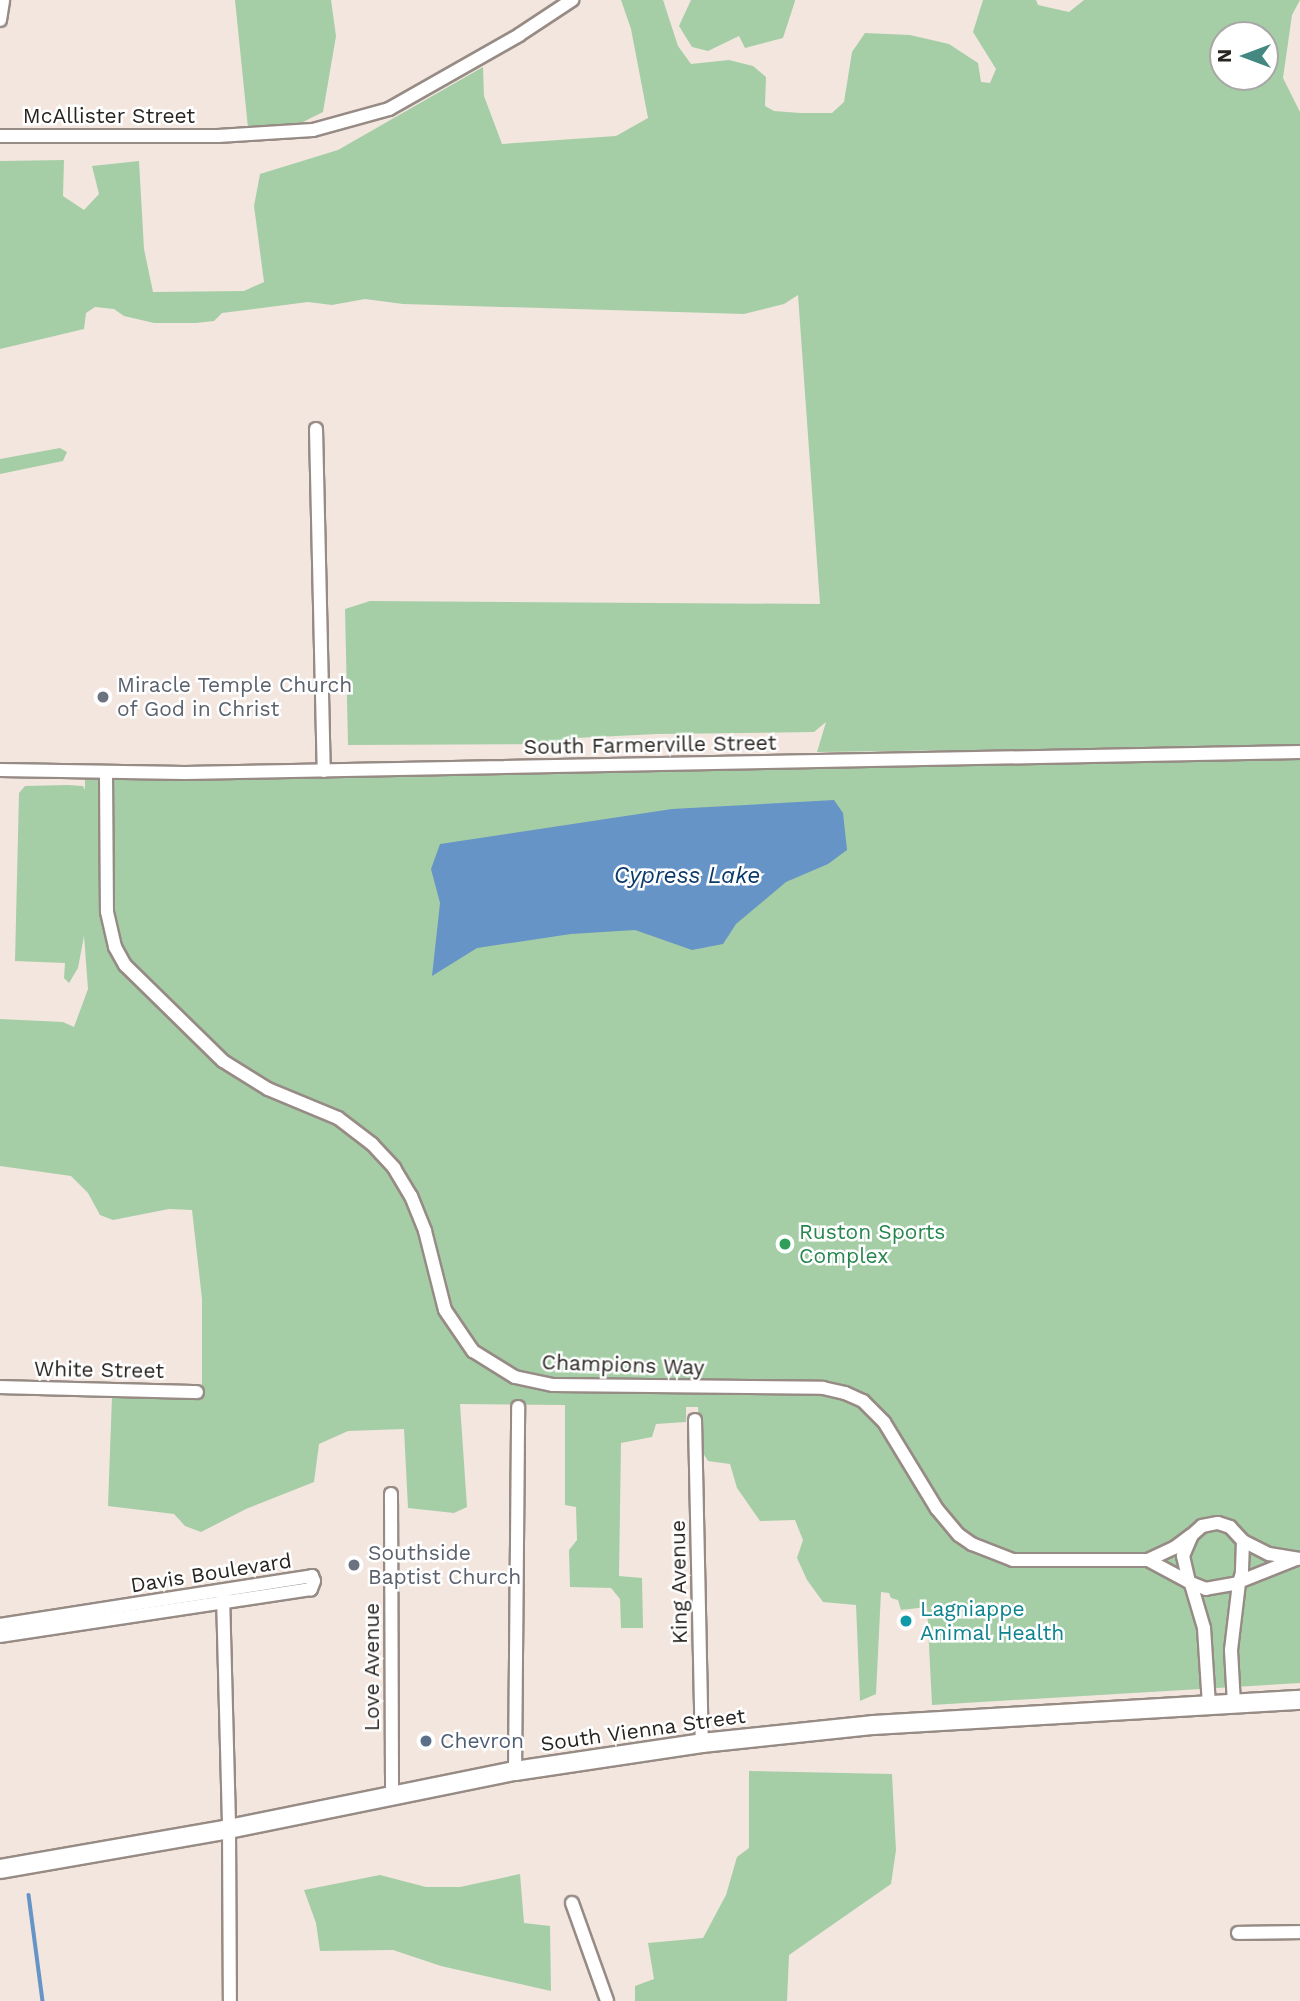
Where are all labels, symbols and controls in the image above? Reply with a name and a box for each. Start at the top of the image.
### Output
north arrow [1209,21,1279,91]
text: N [1213,49,1236,63]
street label: McAllister Street [23,103,195,129]
place label: Miracle Temple Church of God in Christ [117,672,353,722]
marker: Miracle Temple Church of God in Christ [95,689,111,705]
street label: South Farmerville Street [523,730,777,760]
water label: Cypress Lake [614,862,760,890]
place label: Ruston Sports Complex [799,1219,945,1269]
marker: Ruston Sports Complex [777,1236,793,1252]
street label: Champions Way [541,1350,705,1380]
street label: White Street [34,1356,164,1384]
street label: King Avenue [665,1519,693,1645]
place label: Southside Baptist Church [368,1540,521,1590]
street label: Davis Boulevard [129,1548,293,1598]
marker: Southside Baptist Church [346,1557,362,1573]
place label: Lagniappe Animal Health [920,1596,1065,1646]
street label: Love Avenue [359,1602,385,1732]
marker: Lagniappe Animal Health [898,1613,914,1629]
street label: South Vienna Street [538,1703,748,1757]
place label: Chevron [440,1728,524,1754]
marker: Chevron [418,1733,434,1749]

